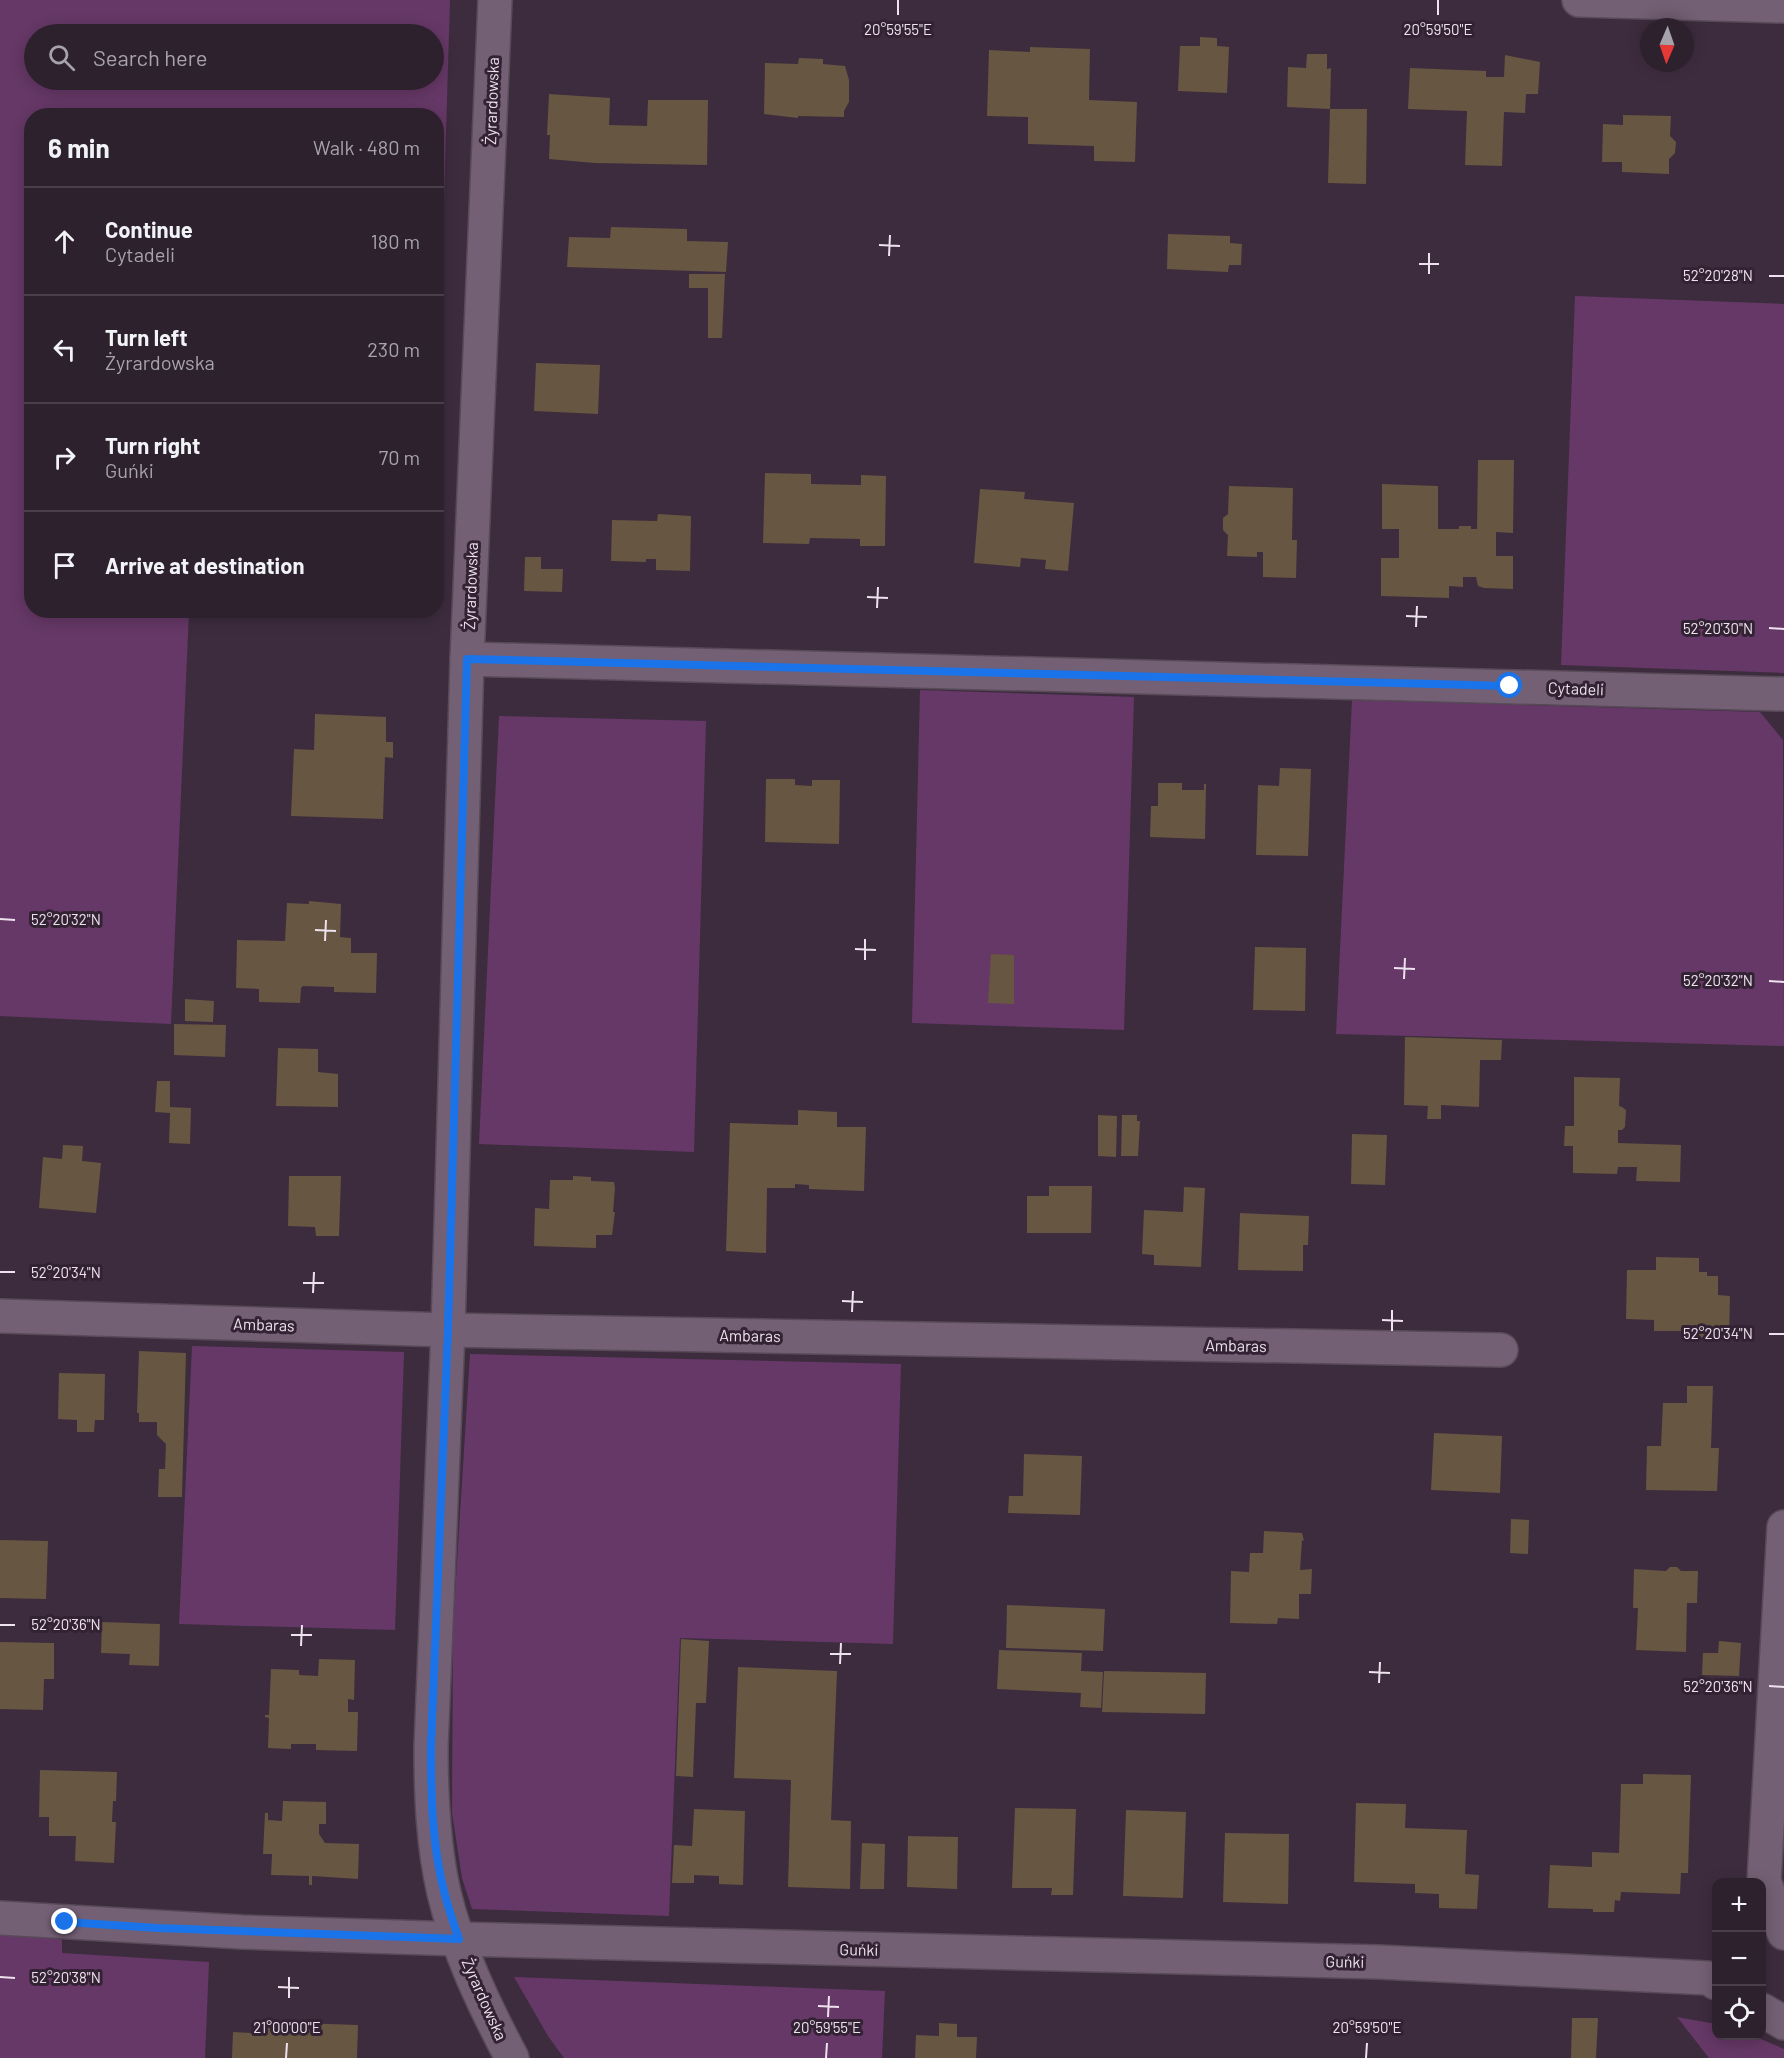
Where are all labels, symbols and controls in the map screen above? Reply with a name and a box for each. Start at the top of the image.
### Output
north arrow [1640,18,1694,72]
text: 20°59'55"E [864,20,932,38]
text: 20°59'50"E [1404,20,1472,38]
search box [24,24,444,90]
icon: search [45,41,78,74]
text: Search here [93,44,207,70]
street label: Żyrardowska [480,57,502,145]
text: 6 min [48,132,110,163]
text: Walk · 480 m [313,135,420,159]
text: Continue [105,216,193,242]
icon: ahead [48,225,81,258]
text: 180 m [371,229,420,253]
text: Cytadeli [105,242,175,266]
text: 52°20'28"N [1683,266,1753,284]
text: Turn left [105,324,188,350]
icon: left [48,333,81,366]
text: 230 m [367,337,420,361]
text: Żyrardowska [105,350,215,374]
text: Turn right [105,432,200,458]
icon: right [48,441,81,474]
text: 70 m [379,445,420,469]
text: Guńki [105,458,154,482]
street label: Żyrardowska [459,542,481,630]
icon: arrive [48,549,81,582]
text: Arrive at destination [105,552,304,578]
text: 52°20'30"N [1683,619,1753,637]
route start [1496,672,1522,698]
street label: Cytadeli [1548,678,1604,698]
text: 52°20'32"N [31,910,101,928]
text: 52°20'32"N [1683,971,1753,989]
text: 52°20'34"N [31,1263,101,1281]
street label: Ambaras [233,1313,295,1335]
text: 52°20'34"N [1683,1324,1753,1342]
street label: Ambaras [719,1325,781,1345]
street label: Ambaras [1205,1335,1267,1355]
text: 52°20'36"N [31,1615,101,1633]
text: 52°20'36"N [1683,1677,1753,1695]
map controls [1712,1878,1766,2040]
button: + [1712,1878,1766,1932]
route end [51,1908,77,1934]
button: − [1712,1932,1766,1986]
street label: Guńki [839,1939,879,1959]
street label: Guńki [1325,1951,1365,1971]
street label: Żyrardowska [458,1955,512,2043]
text: 52°20'38"N [31,1968,101,1986]
button: locate [1712,1986,1766,2040]
text: 21°00'00"E [253,2018,321,2036]
text: 20°59'55"E [793,2018,861,2036]
text: 20°59'50"E [1333,2018,1401,2036]

